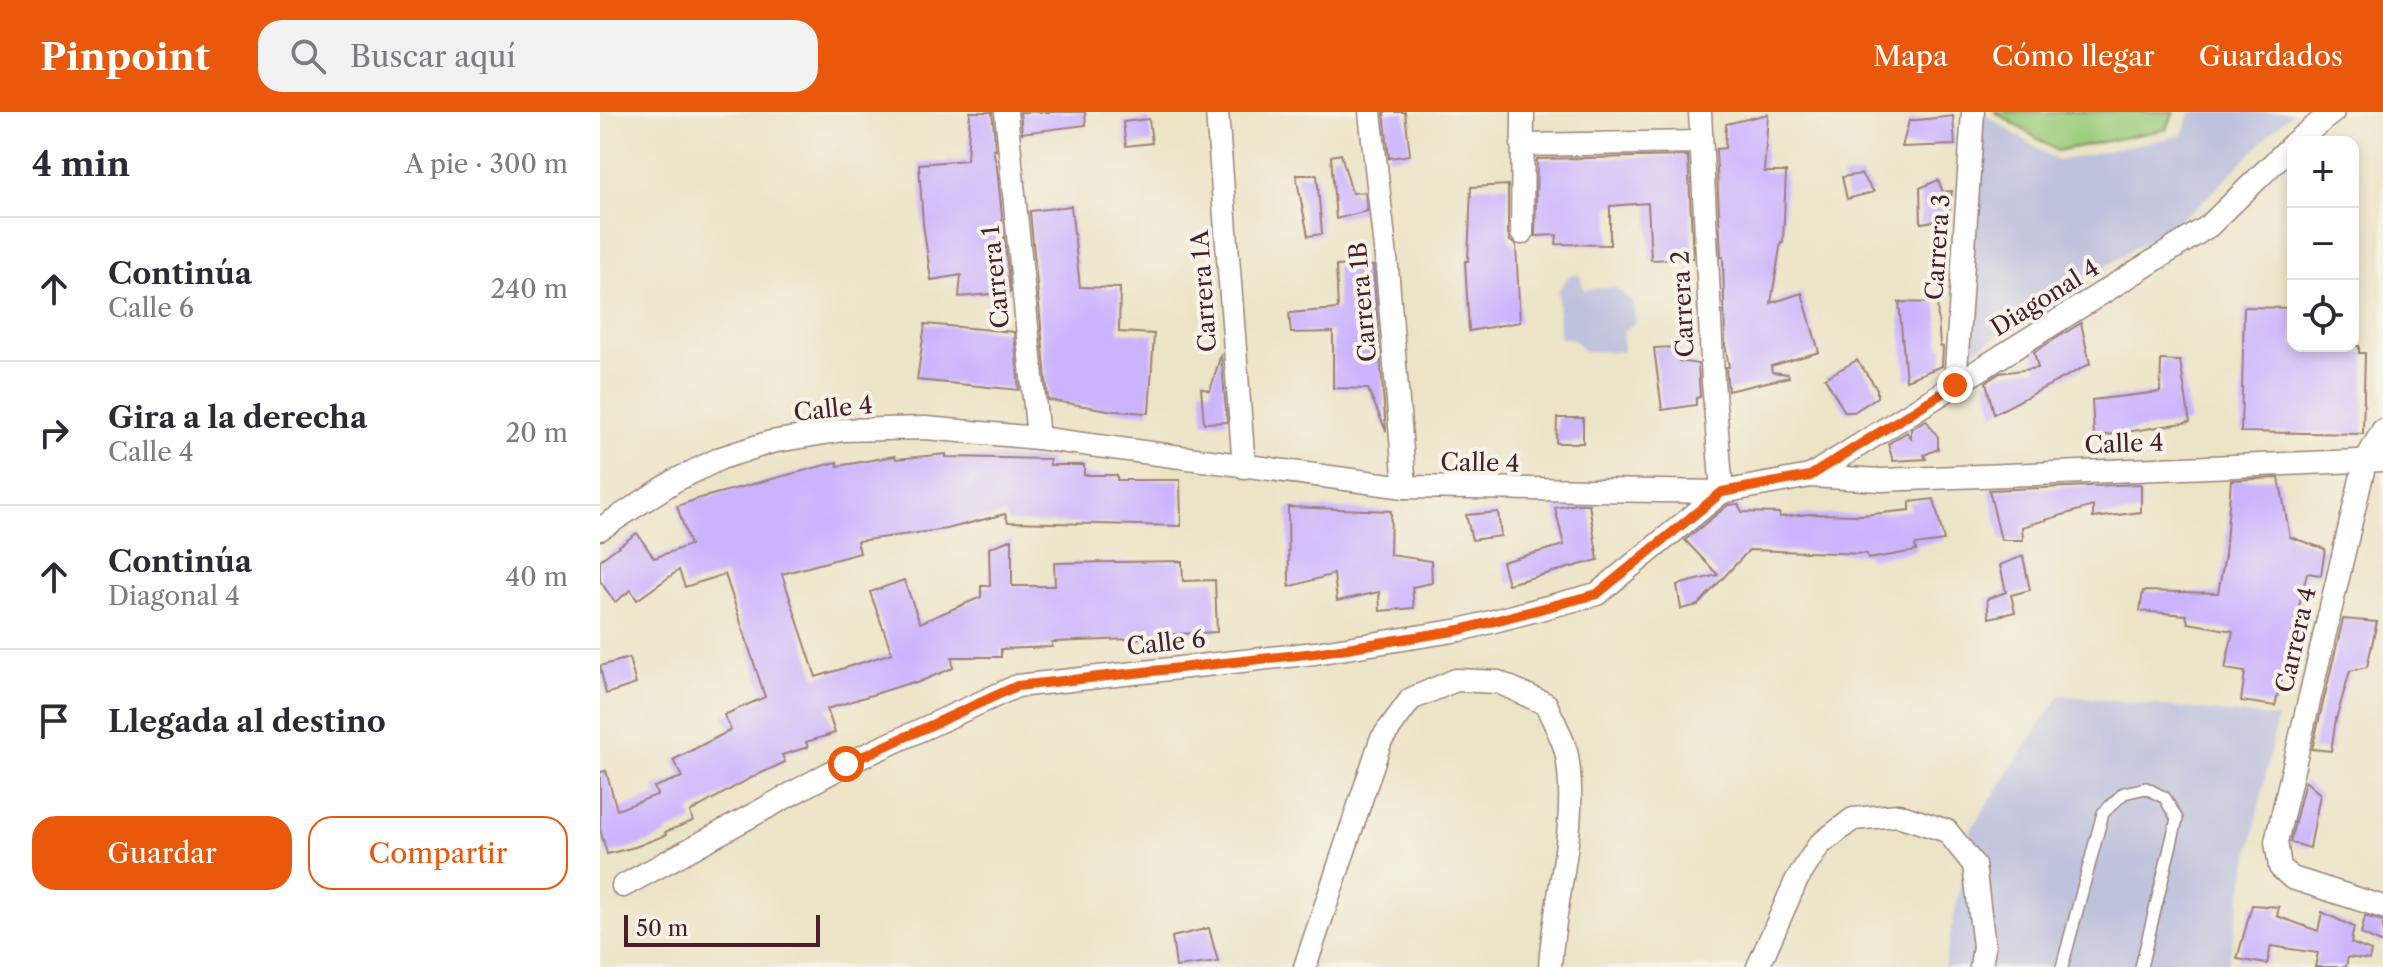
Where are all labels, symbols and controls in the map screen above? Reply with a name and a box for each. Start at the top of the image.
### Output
search box [258,20,818,92]
text: Pinpoint [40,33,210,80]
icon: search [286,34,330,78]
text: Buscar aquí [350,38,516,75]
text: Mapa [1873,39,1948,73]
text: Cómo llegar [1992,39,2155,73]
text: Guardados [2199,39,2343,73]
map controls [2287,136,2359,352]
button: + [2287,136,2359,208]
text: 4 min [32,143,130,185]
text: A pie · 300 m [405,148,568,180]
street label: Carrera 3 [1919,193,1956,301]
button: − [2287,208,2359,280]
street label: Carrera 1 [976,224,1015,330]
street label: Carrera 1A [1185,228,1222,353]
street label: Carrera 1B [1343,241,1382,363]
street label: Carrera 2 [1665,250,1700,358]
street label: Diagonal 4 [1985,253,2104,342]
text: Continúa [108,255,252,292]
icon: ahead [32,267,76,311]
text: 240 m [490,273,568,305]
button: locate [2287,280,2359,352]
text: Calle 6 [108,292,194,324]
route end [1937,367,1973,403]
street label: Calle 4 [792,390,874,427]
text: Gira a la derecha [108,399,367,436]
icon: right [32,411,76,455]
text: 20 m [505,417,568,449]
street label: Calle 4 [2084,428,2164,459]
text: Calle 4 [108,436,194,468]
street label: Calle 4 [1440,447,1520,478]
text: Continúa [108,543,252,580]
icon: ahead [32,555,76,599]
text: 40 m [505,561,568,593]
text: Diagonal 4 [108,580,240,612]
street label: Carrera 4 [2269,584,2322,695]
street label: Calle 6 [1125,624,1207,661]
icon: arrive [32,699,76,743]
text: Llegada al destino [108,703,386,740]
route start [828,746,864,782]
button: Guardar [32,816,292,890]
button: Compartir [308,816,568,890]
scale bar [624,911,820,947]
text: 50 m [636,915,688,942]

